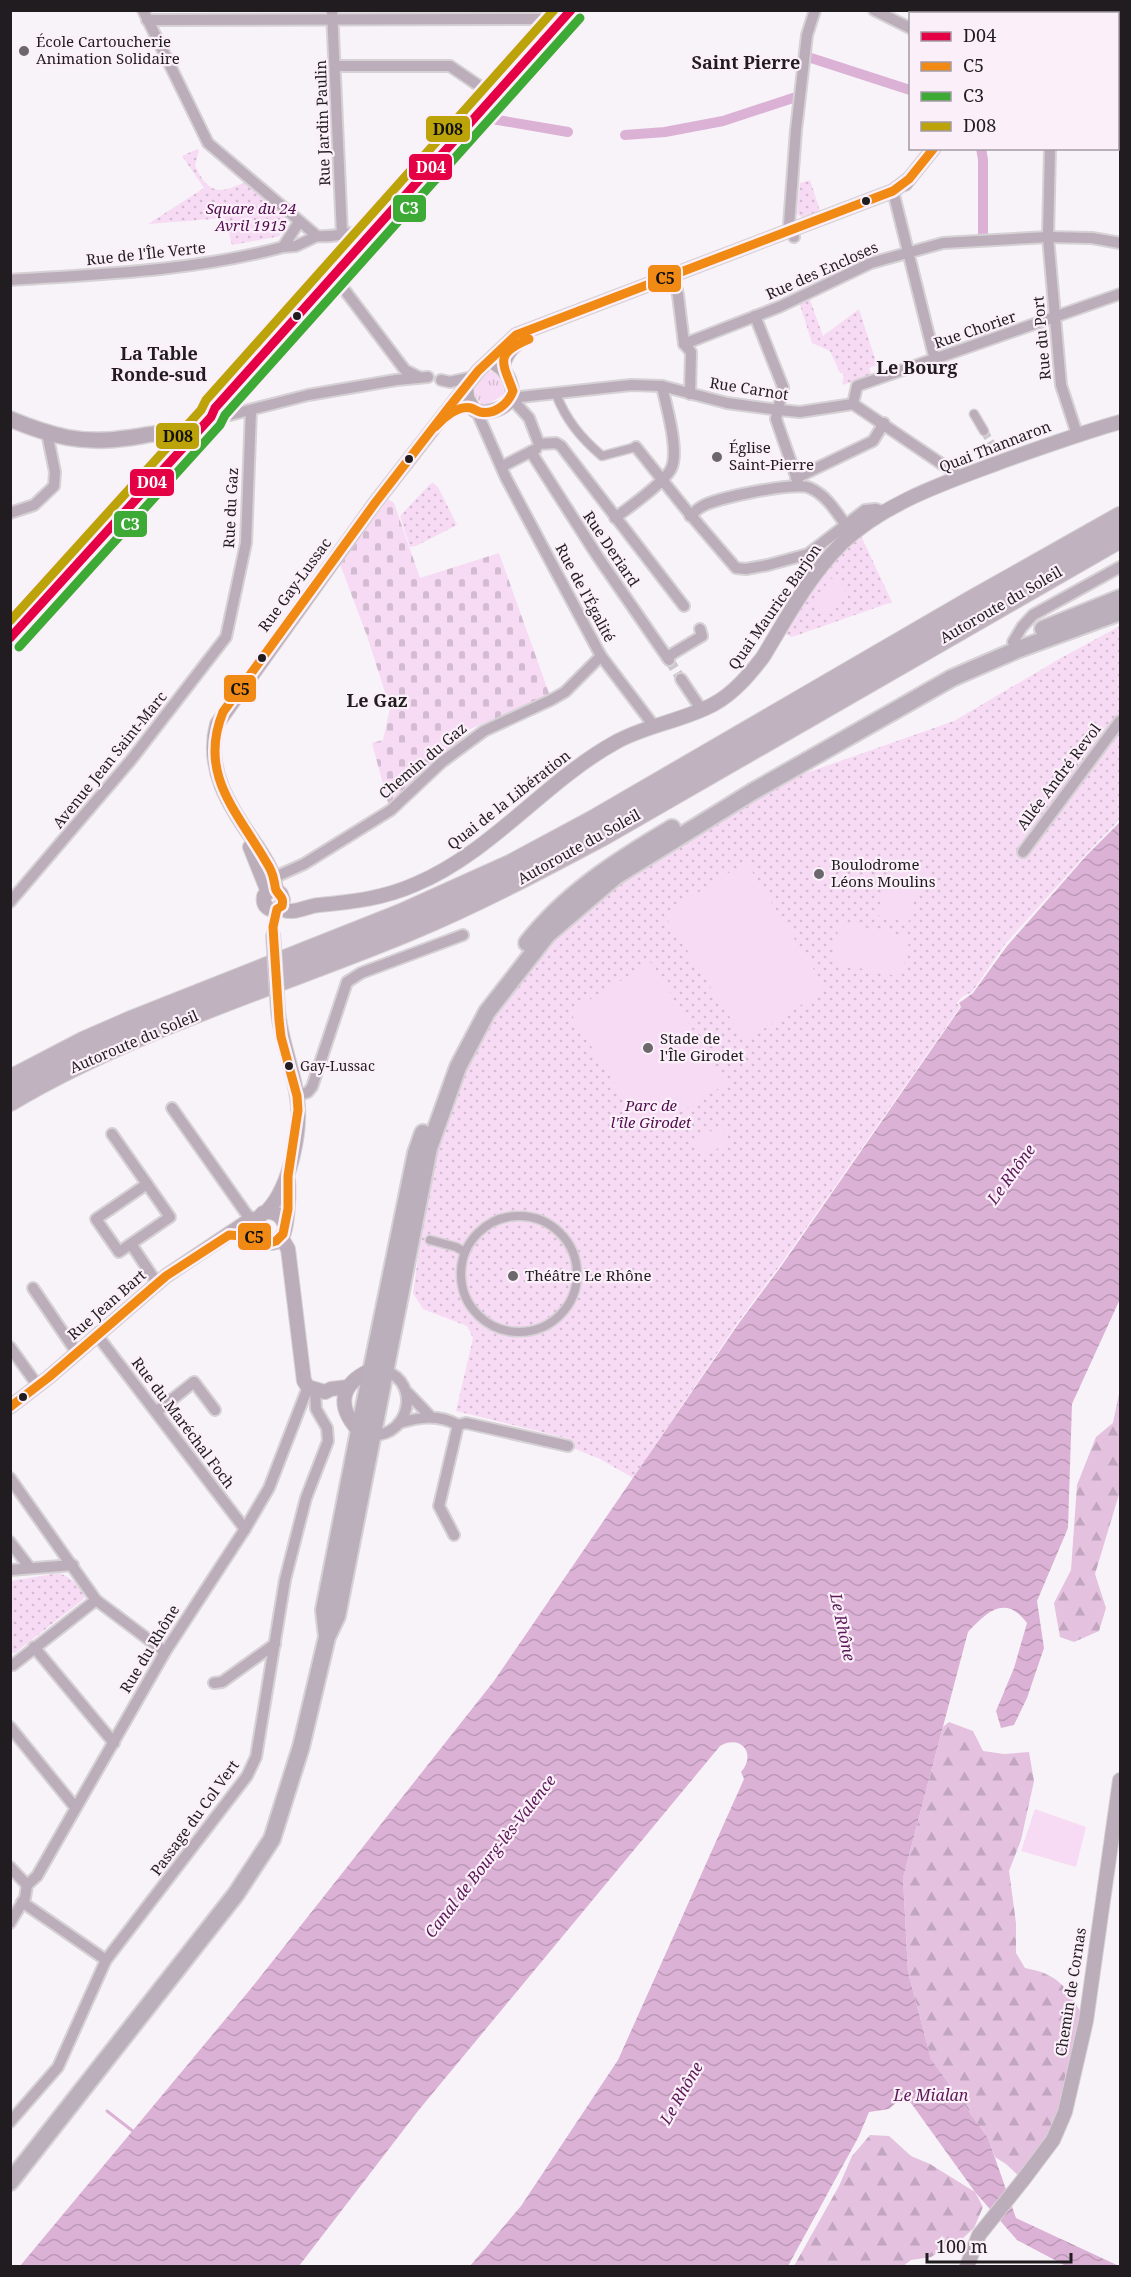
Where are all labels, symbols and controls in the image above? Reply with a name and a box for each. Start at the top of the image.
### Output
legend [909,12,1119,150]
text: D04 [963,23,996,47]
place label: École Cartoucherie Animation Solidaire [36,31,180,68]
marker: École Cartoucherie Animation Solidaire [17,44,31,58]
district label: Saint Pierre [692,50,800,74]
text: C5 [963,53,984,77]
street label: Rue Jardin Paulin [310,59,334,186]
text: C3 [963,83,984,107]
text: D08 [963,113,996,137]
line badge: D08 [425,115,471,143]
text: D08 [433,118,463,140]
line badge: D04 [408,153,453,181]
text: D04 [416,156,446,178]
line badge: C3 [392,194,427,223]
unlabelled marker [860,195,872,207]
text: C3 [399,197,419,219]
park label: Square du 24 Avril 1915 [206,198,296,235]
street label: Rue des Encloses [763,236,881,304]
street label: Rue de l'Île Verte [85,237,207,269]
line badge: C5 [647,264,682,293]
text: C5 [655,267,675,289]
street label: Rue du Port [1027,295,1055,381]
street label: Rue Chorier [931,306,1018,352]
unlabelled marker [291,310,303,322]
district label: La Table Ronde-sud [111,341,207,386]
district label: Le Bourg [876,355,959,379]
street label: Rue Carnot [708,372,790,404]
street label: Quai Thannaron [936,415,1054,477]
line badge: D08 [155,422,200,450]
text: D08 [163,425,193,447]
place label: Église Saint-Pierre [729,437,814,474]
marker: Église Saint-Pierre [710,450,724,464]
unlabelled marker [403,453,415,465]
street label: Rue du Gaz [218,467,242,549]
line badge: D04 [129,468,175,497]
text: D04 [137,471,167,493]
street label: Rue Deriard [579,507,644,590]
line badge: C3 [113,510,148,538]
text: C3 [120,513,140,535]
street label: Rue Gay-Lussac [253,533,335,635]
street label: Quai Maurice Barjon [723,539,825,673]
street label: Rue de l'Égalité [551,540,620,645]
street label: Autoroute du Soleil [936,561,1065,647]
unlabelled marker [256,652,268,664]
line badge: C5 [223,674,257,703]
text: C5 [230,678,250,700]
street label: Avenue Jean Saint-Marc [48,687,171,832]
district label: Le Gaz [347,688,407,712]
street label: Chemin du Gaz [374,718,470,803]
street label: Allée André Revol [1012,719,1105,834]
street label: Quai de la Libération [443,745,574,854]
street label: Autoroute du Soleil [513,804,644,888]
place label: Boulodrome Léons Moulins [831,854,936,891]
marker: Boulodrome Léons Moulins [812,867,826,881]
street label: Autoroute du Soleil [66,1005,201,1077]
place label: Stade de l'Île Girodet [660,1028,744,1065]
marker: Stade de l'Île Girodet [641,1041,655,1055]
place label: Gay-Lussac [300,1056,375,1075]
marker: Gay-Lussac [283,1060,295,1072]
park label: Parc de l'île Girodet [611,1095,692,1132]
water label: Le Rhône [981,1140,1040,1209]
line badge: C5 [237,1222,272,1251]
text: C5 [244,1226,264,1248]
street label: Rue Jean Bart [63,1265,150,1344]
place label: Théâtre Le Rhône [525,1265,651,1285]
marker: Théâtre Le Rhône [506,1269,520,1283]
street label: Rue du Maréchal Foch [128,1353,240,1492]
unlabelled marker [17,1391,29,1403]
water label: Le Rhône [825,1590,861,1663]
street label: Rue du Rhône [115,1601,183,1696]
street label: Passage du Col Vert [146,1756,243,1879]
water label: Canal de Bourg-lès-Valence [419,1770,561,1942]
street label: Chemin de Cornas [1050,1926,1090,2058]
water label: Le Rhône [654,2058,708,2129]
water label: Le Mialan [893,2084,969,2106]
scale bar [927,2226,1071,2264]
text: 100 m [936,2234,988,2258]

